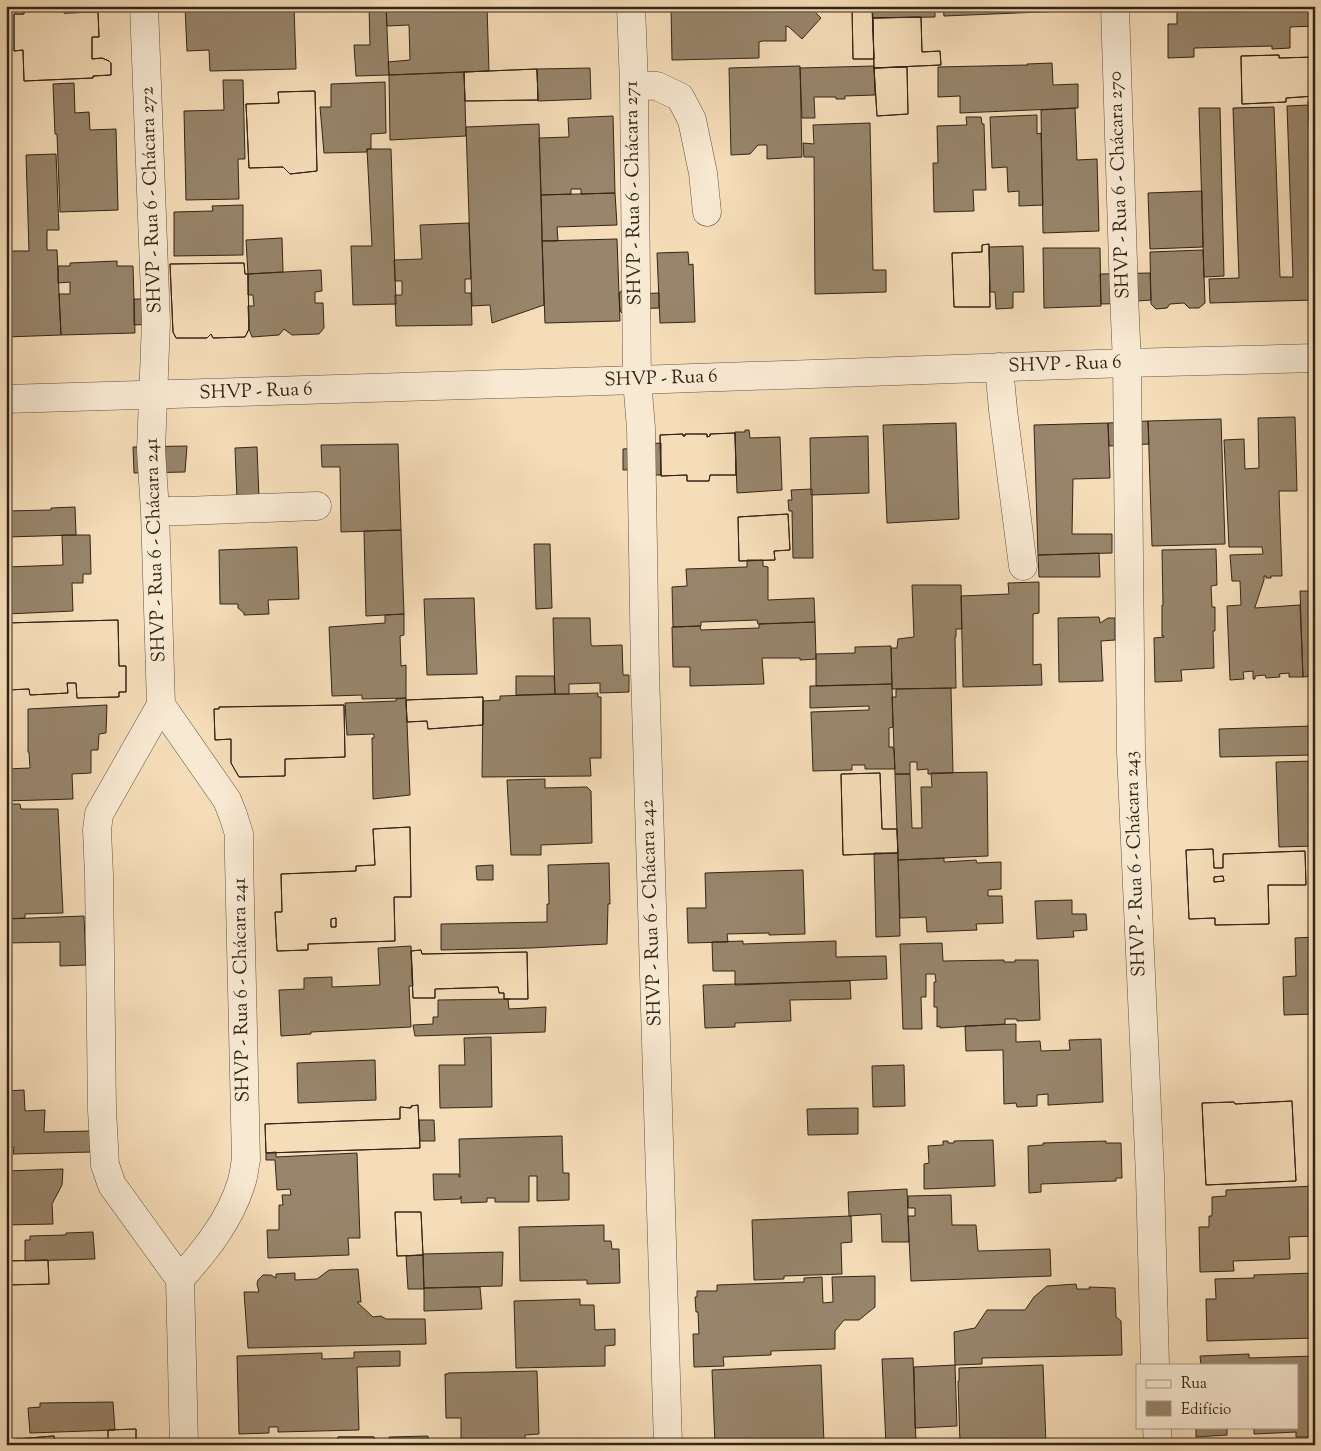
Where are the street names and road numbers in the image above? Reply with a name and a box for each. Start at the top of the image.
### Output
street label: SHVP - Rua 6 - Chácara 270 [1103,71,1137,299]
street label: SHVP - Rua 6 - Chácara 271 [619,80,649,306]
street label: SHVP - Rua 6 - Chácara 272 [135,86,169,314]
street label: SHVP - Rua 6 [1008,350,1122,380]
street label: SHVP - Rua 6 [604,364,718,394]
street label: SHVP - Rua 6 [199,377,313,407]
street label: SHVP - Rua 6 - Chácara 241 [139,437,173,663]
street label: SHVP - Rua 6 - Chácara 243 [1119,751,1153,977]
street label: SHVP - Rua 6 - Chácara 242 [635,799,669,1027]
street label: SHVP - Rua 6 - Chácara 241 [227,877,257,1103]

